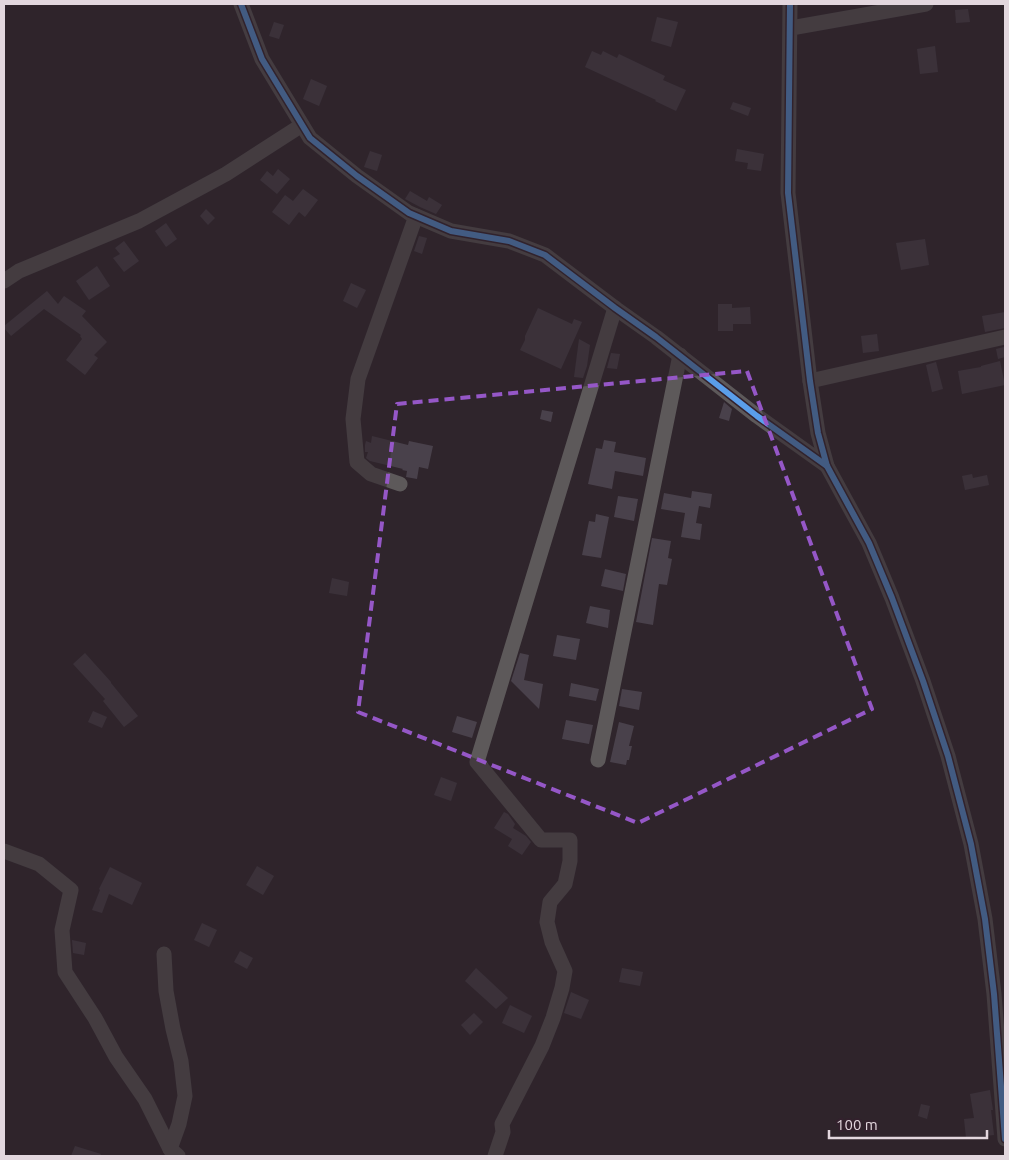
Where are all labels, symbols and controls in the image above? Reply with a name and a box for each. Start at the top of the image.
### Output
scale bar [829,1108,986,1140]
text: 100 m [836,1116,878,1133]

